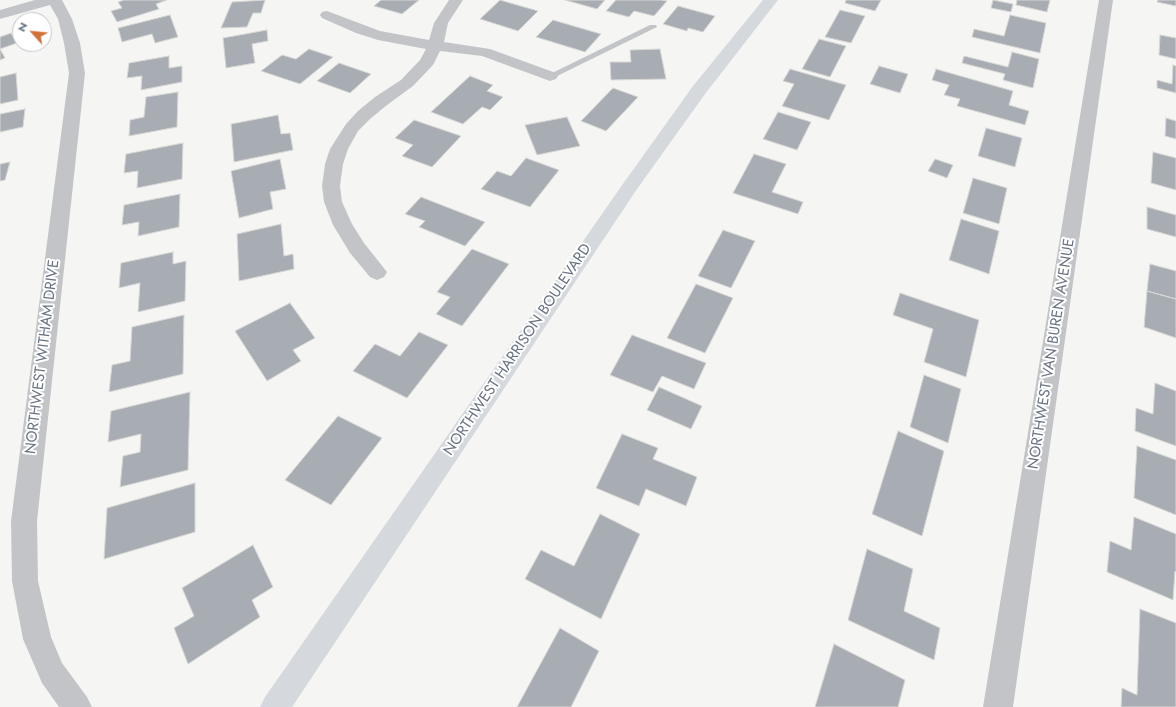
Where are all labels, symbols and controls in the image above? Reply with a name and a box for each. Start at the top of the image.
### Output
north arrow [12,12,52,52]
text: N [13,19,31,35]
street label: NORTHWEST VAN BUREN AVENUE [1025,237,1079,471]
street label: NORTHWEST HARRISON BOULEVARD [440,241,596,459]
street label: NORTHWEST WITHAM DRIVE [22,259,64,455]

